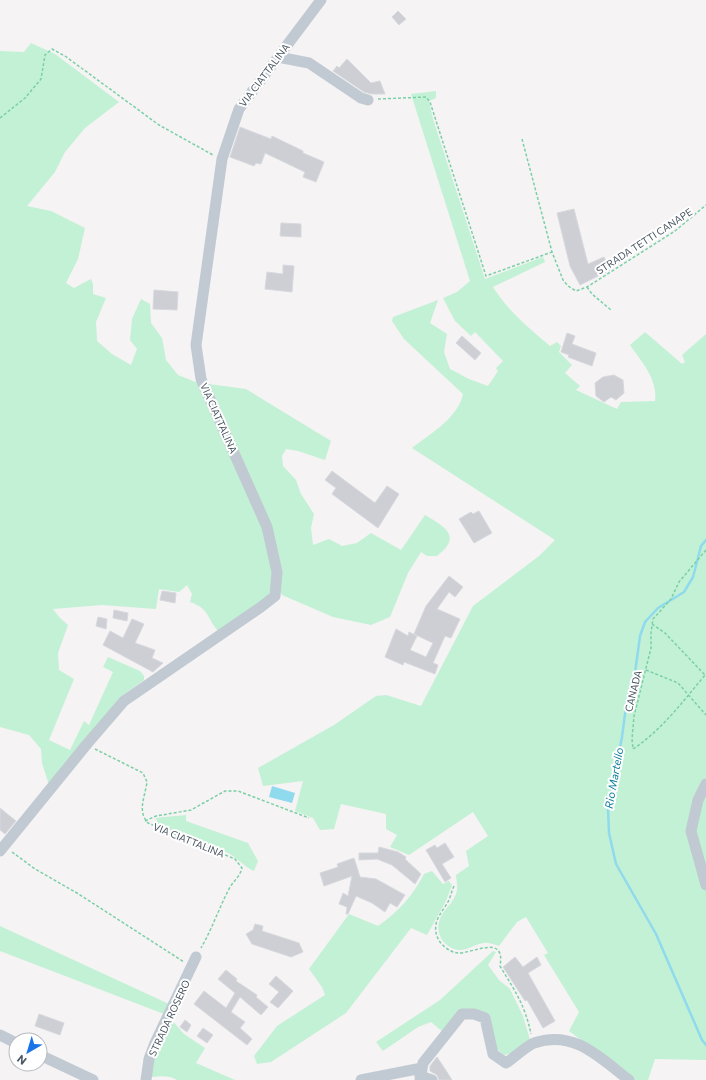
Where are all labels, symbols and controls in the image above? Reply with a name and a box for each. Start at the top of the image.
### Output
street label: VIA CIATTALINA [236,41,292,109]
street label: STRADA TETTI CANAPE [594,205,694,277]
street label: VIA CIATTALINA [198,381,240,455]
street label: CANADA [622,669,644,713]
water label: Rio Martello [602,746,625,809]
street label: VIA CIATTALINA [152,820,227,860]
street label: STRADA ROSERO [146,978,192,1058]
north arrow [8,1032,48,1072]
text: N [14,1053,29,1068]

